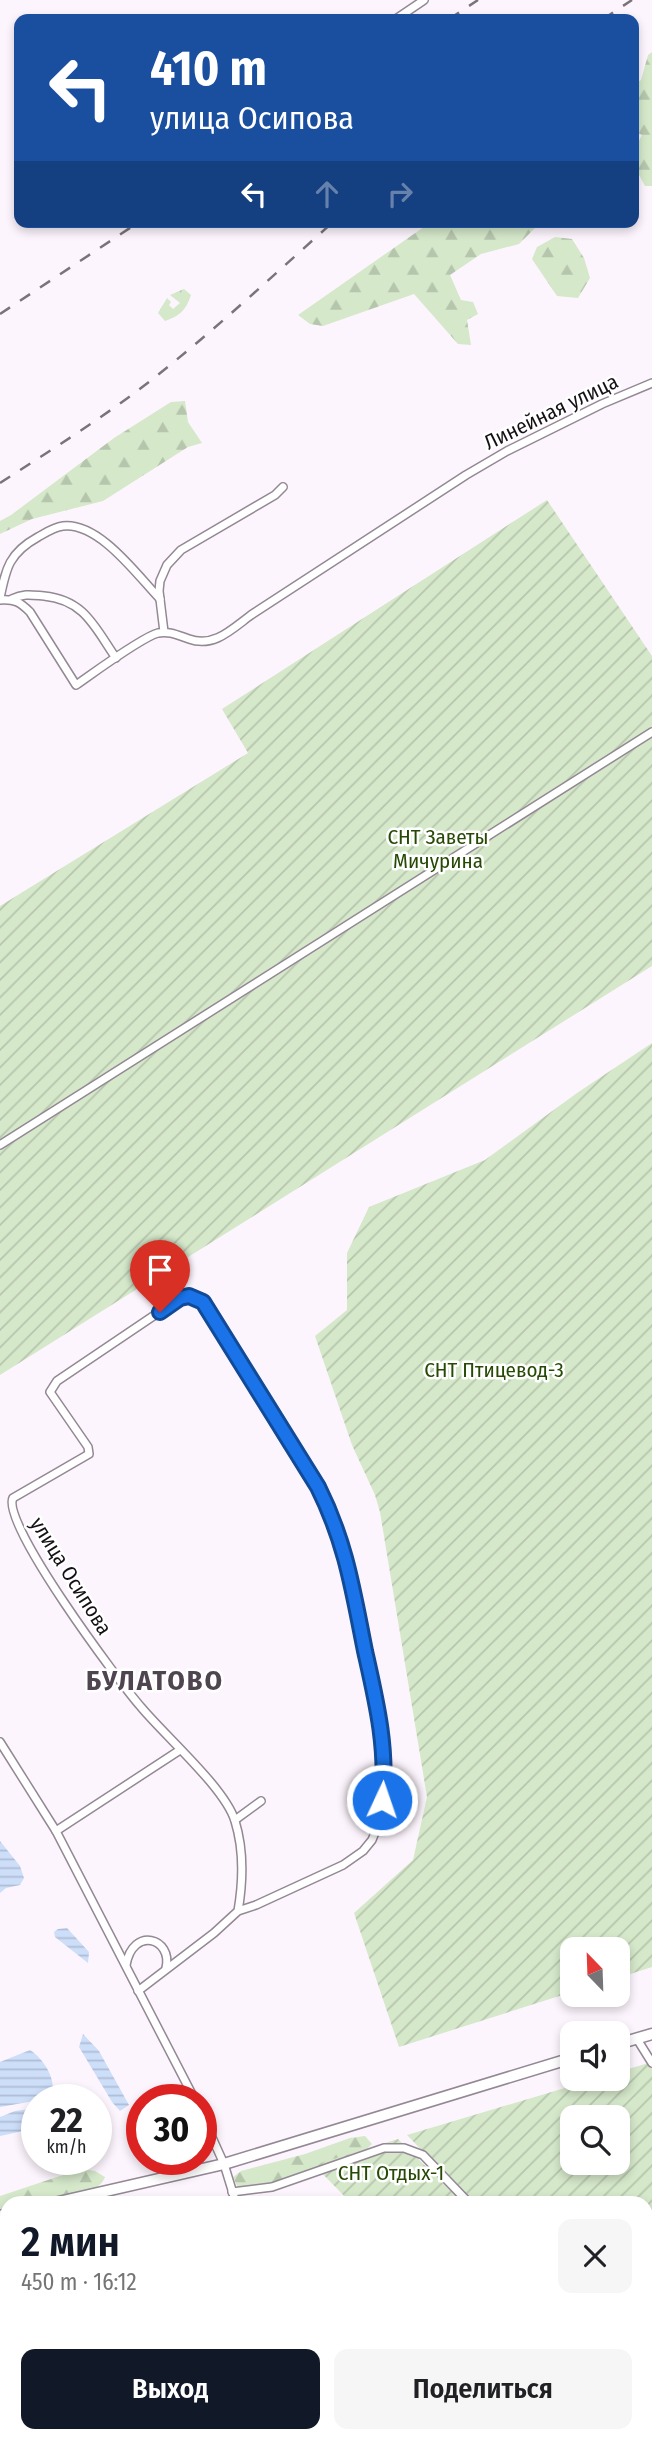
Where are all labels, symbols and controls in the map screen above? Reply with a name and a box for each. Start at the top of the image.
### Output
text: 410 m [150,39,267,98]
icon: left [35,42,126,133]
text: улица Осипова [150,99,354,137]
icon: left [235,175,273,213]
icon: ahead [308,175,346,213]
icon: right [381,175,419,213]
street label: Линейная улица [480,368,622,456]
park label: СНТ Заветы Мичурина [387,824,489,874]
pin [130,1240,190,1312]
icon: arrive [141,1251,179,1289]
park label: СНТ Птицевод-3 [424,1357,564,1383]
street label: улица Осипова [25,1512,117,1640]
district label: БУЛАТОВО [86,1664,224,1697]
position arrow [345,1763,419,1837]
north arrow [560,1937,630,2007]
map controls [560,1937,630,2175]
button: sound [560,2021,630,2091]
speed limit sign: 30 [126,2084,217,2175]
text: 22 [50,2099,83,2141]
button: search [560,2105,630,2175]
text: km/h [46,2136,87,2158]
park label: СНТ Отдых-1 [338,2160,444,2186]
text: 2 мин [21,2217,120,2267]
button: close [558,2219,632,2293]
text: 450 m · 16:12 [21,2268,137,2296]
button: Выход [21,2349,320,2429]
button: Поделиться [334,2349,632,2429]

